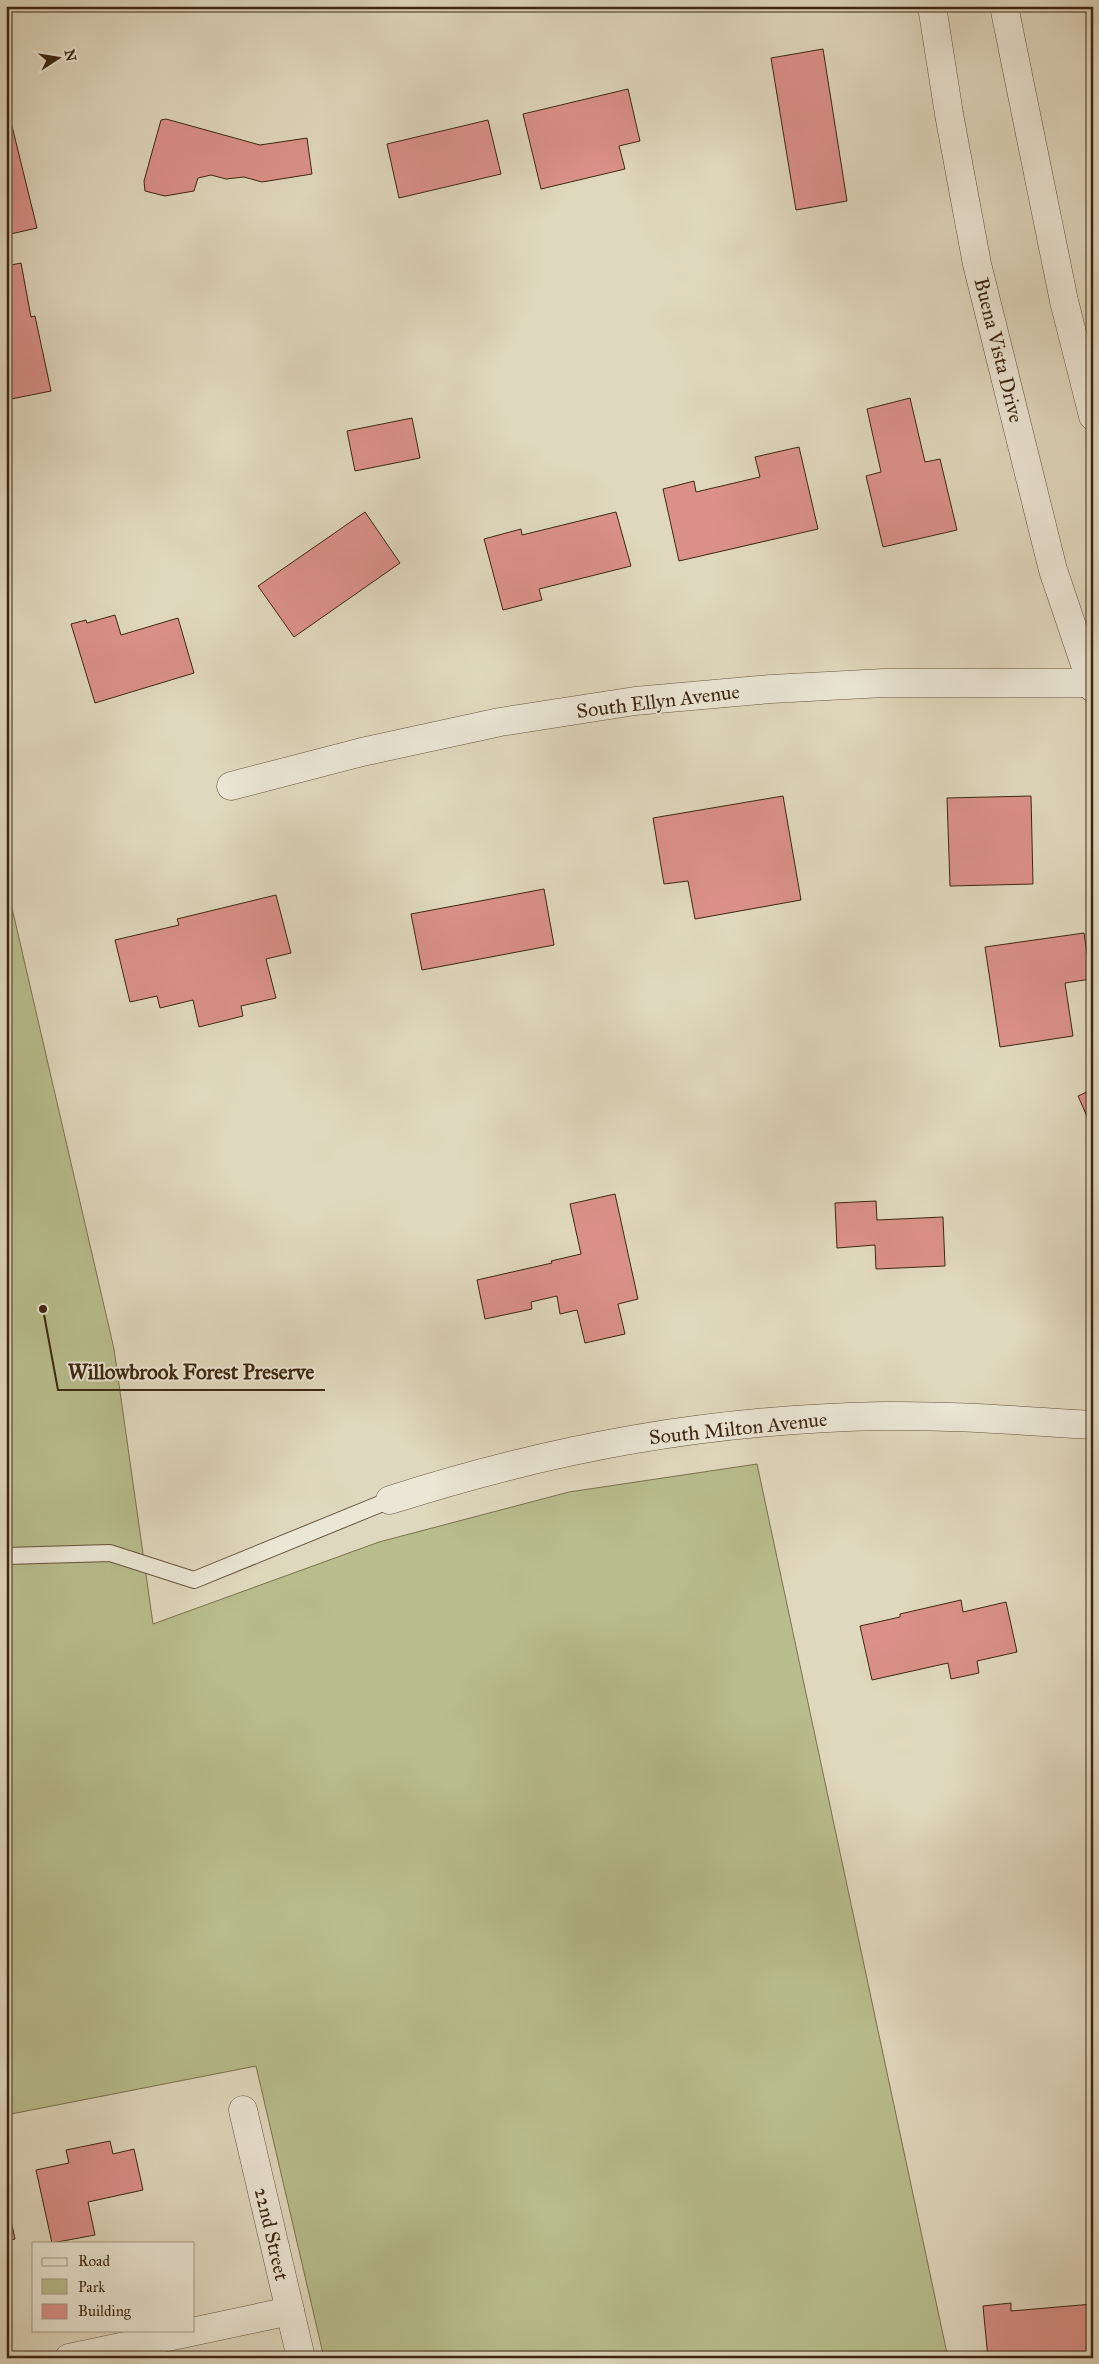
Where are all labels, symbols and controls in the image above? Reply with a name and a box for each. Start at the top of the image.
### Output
north arrow [32,32,82,82]
text: N [61,48,80,63]
street label: Buena Vista Drive [969,275,1029,425]
street label: South Ellyn Avenue [575,679,741,723]
callout: Willowbrook Forest Preserve [58,1354,325,1390]
text: Willowbrook Forest Preserve [68,1359,314,1385]
street label: South Milton Avenue [648,1407,828,1449]
street label: 22nd Street [250,2185,294,2283]
legend [32,2242,195,2332]
text: Road [78,2252,110,2270]
text: Park [78,2278,105,2296]
text: Building [78,2302,132,2320]

